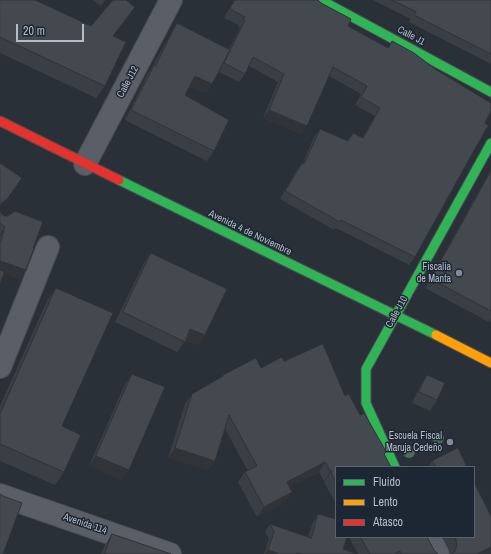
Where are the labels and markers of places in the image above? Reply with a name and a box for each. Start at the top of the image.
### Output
place label: Fiscalía de Manta [417,261,451,284]
marker: Fiscalía de Manta [454,268,464,278]
place label: Escuela Fiscal Maruja Cedeño [386,430,442,454]
marker: Escuela Fiscal Maruja Cedeño [445,437,455,447]

